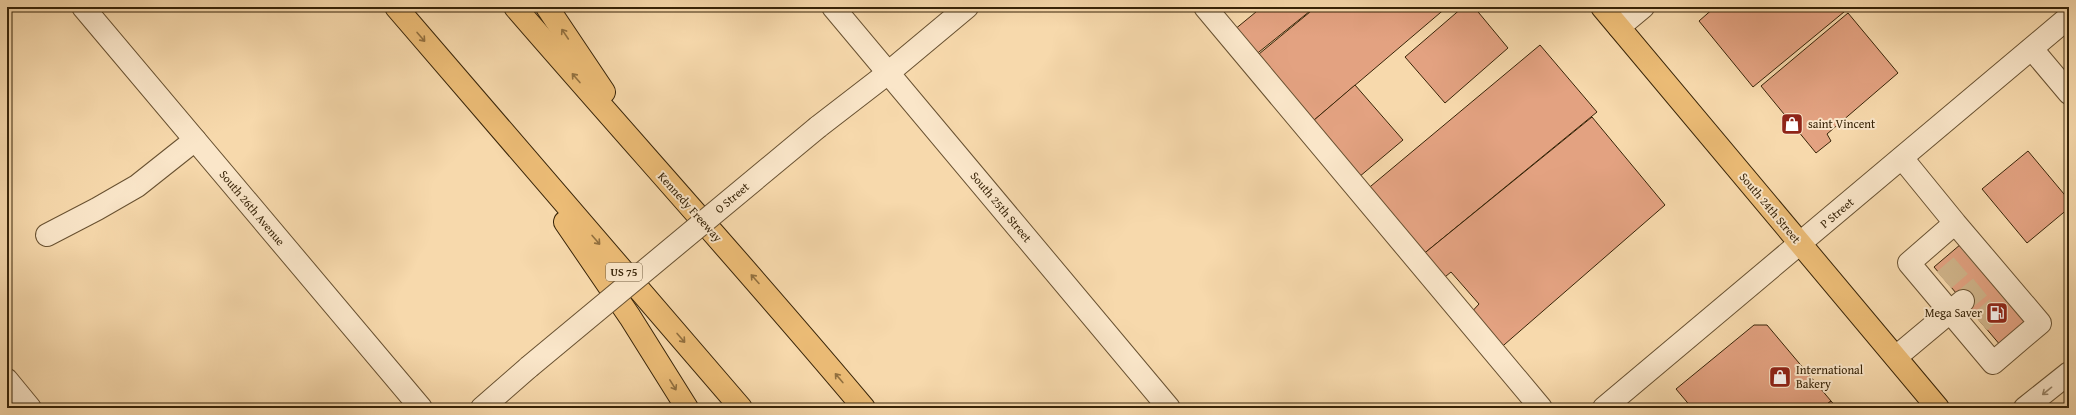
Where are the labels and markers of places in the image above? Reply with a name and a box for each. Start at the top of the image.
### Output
shop icon: saint Vincent [1779,111,1805,137]
place label: saint Vincent [1808,115,1876,132]
fuel station icon: Mega Saver [1984,300,2010,326]
place label: Mega Saver [1925,304,1982,321]
place label: International Bakery [1796,361,1864,392]
shop icon: International Bakery [1767,364,1793,390]

